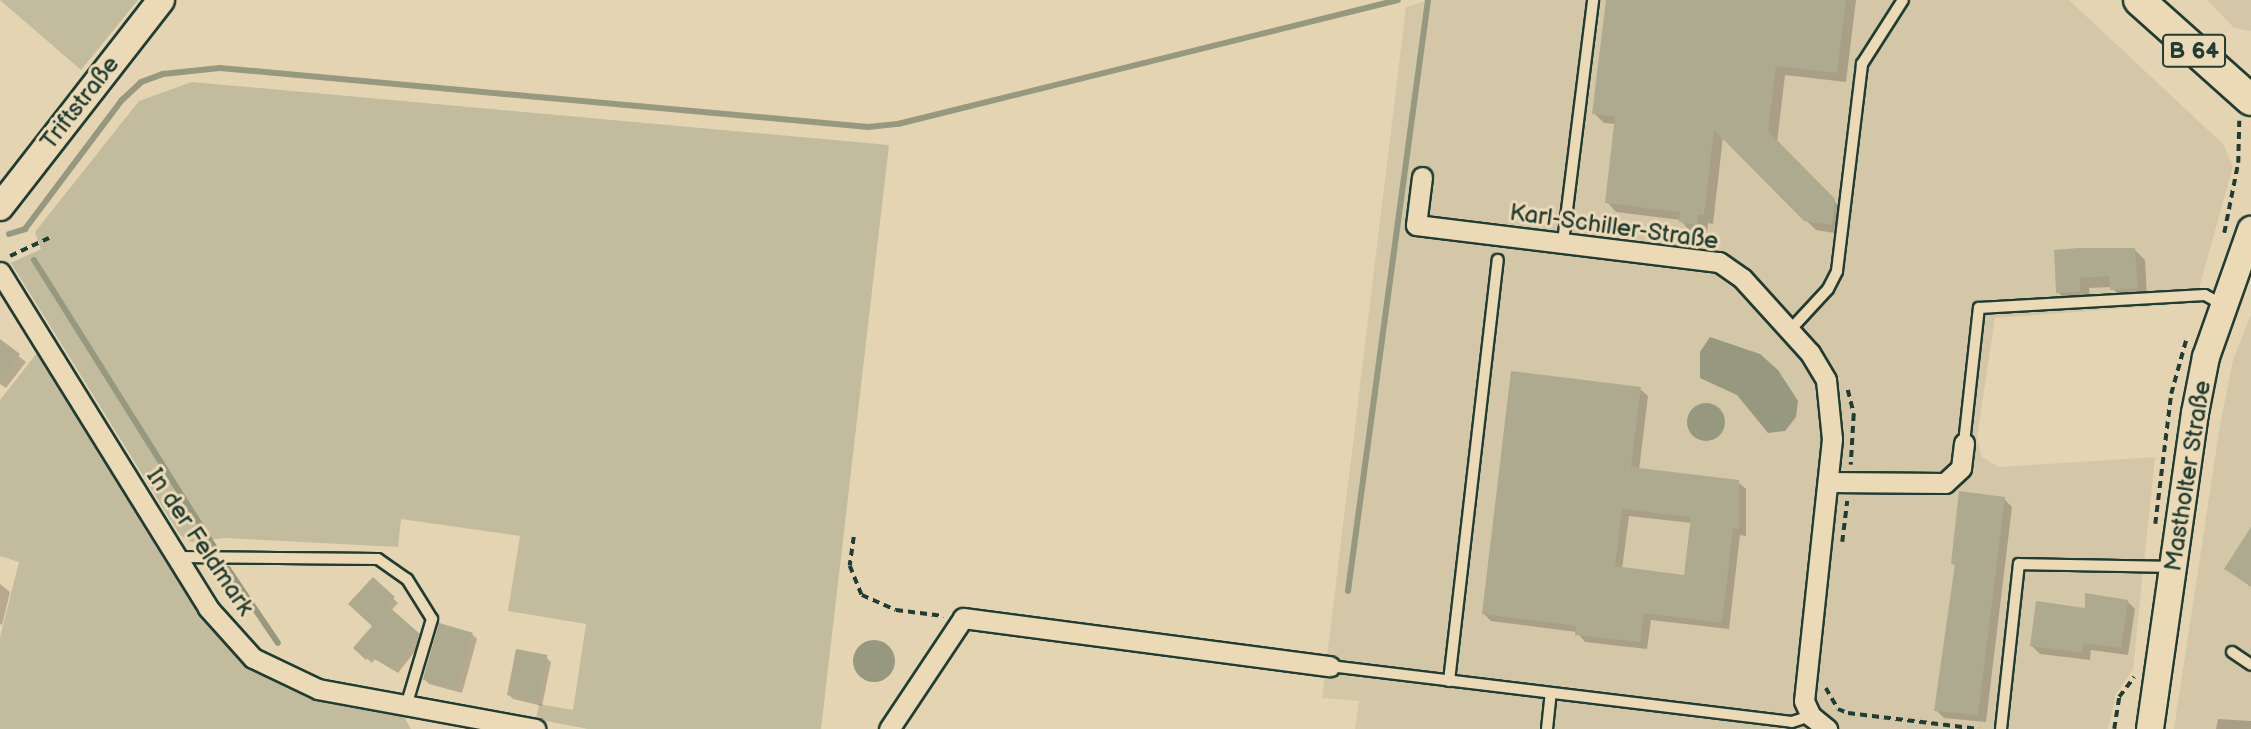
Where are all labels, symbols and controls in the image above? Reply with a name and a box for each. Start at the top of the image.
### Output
road number: B 64 [2161,32,2227,70]
street label: Triftstraße [35,51,125,155]
street label: Karl-Schiller-Straße [1508,198,1720,256]
street label: Mastholter Straße [2159,378,2217,574]
street label: In der Feldmark [140,463,260,621]

